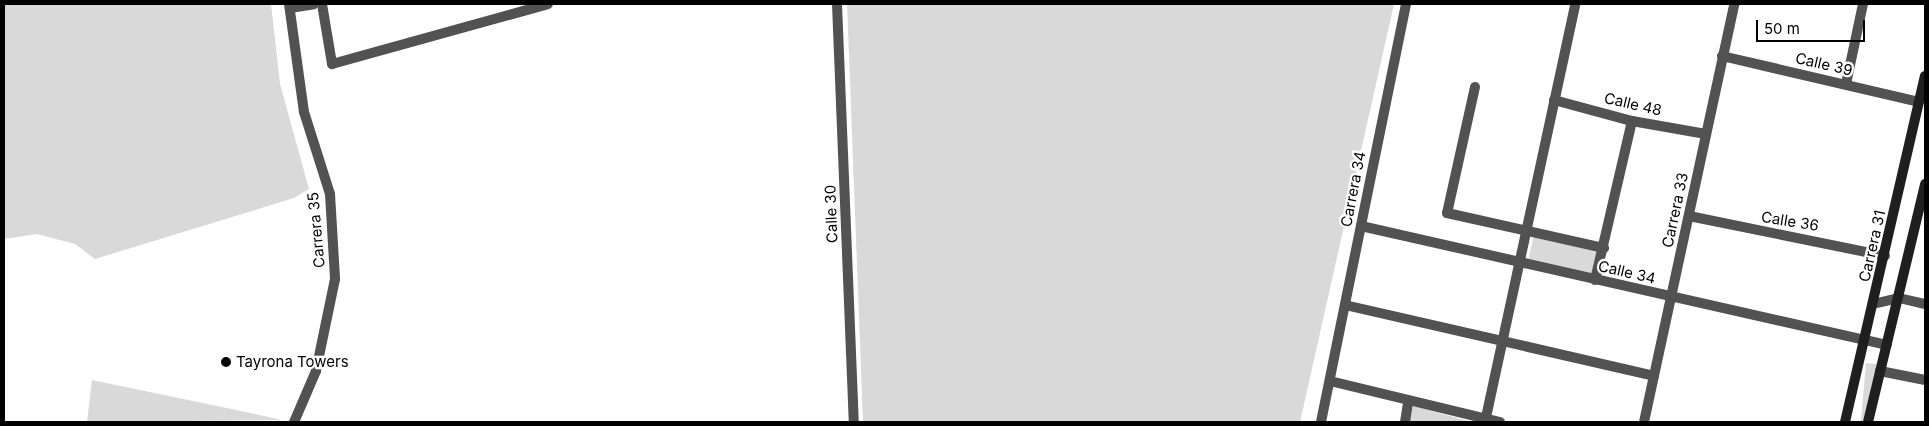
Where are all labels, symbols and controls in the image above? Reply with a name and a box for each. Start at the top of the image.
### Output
scale bar [1759,10,1868,42]
text: 50 m [1764,19,1800,38]
street label: Calle 39 [1794,49,1854,79]
street label: Calle 48 [1602,89,1664,119]
street label: Carrera 34 [1337,150,1369,228]
street label: Carrera 33 [1658,171,1692,249]
street label: Calle 30 [821,185,841,243]
street label: Carrera 35 [304,191,328,269]
street label: Calle 36 [1760,208,1820,234]
street label: Carrera 31 [1855,208,1889,284]
street label: Calle 34 [1596,257,1658,287]
place label: Tayrona Towers [236,353,349,371]
marker: Tayrona Towers [220,356,232,368]

